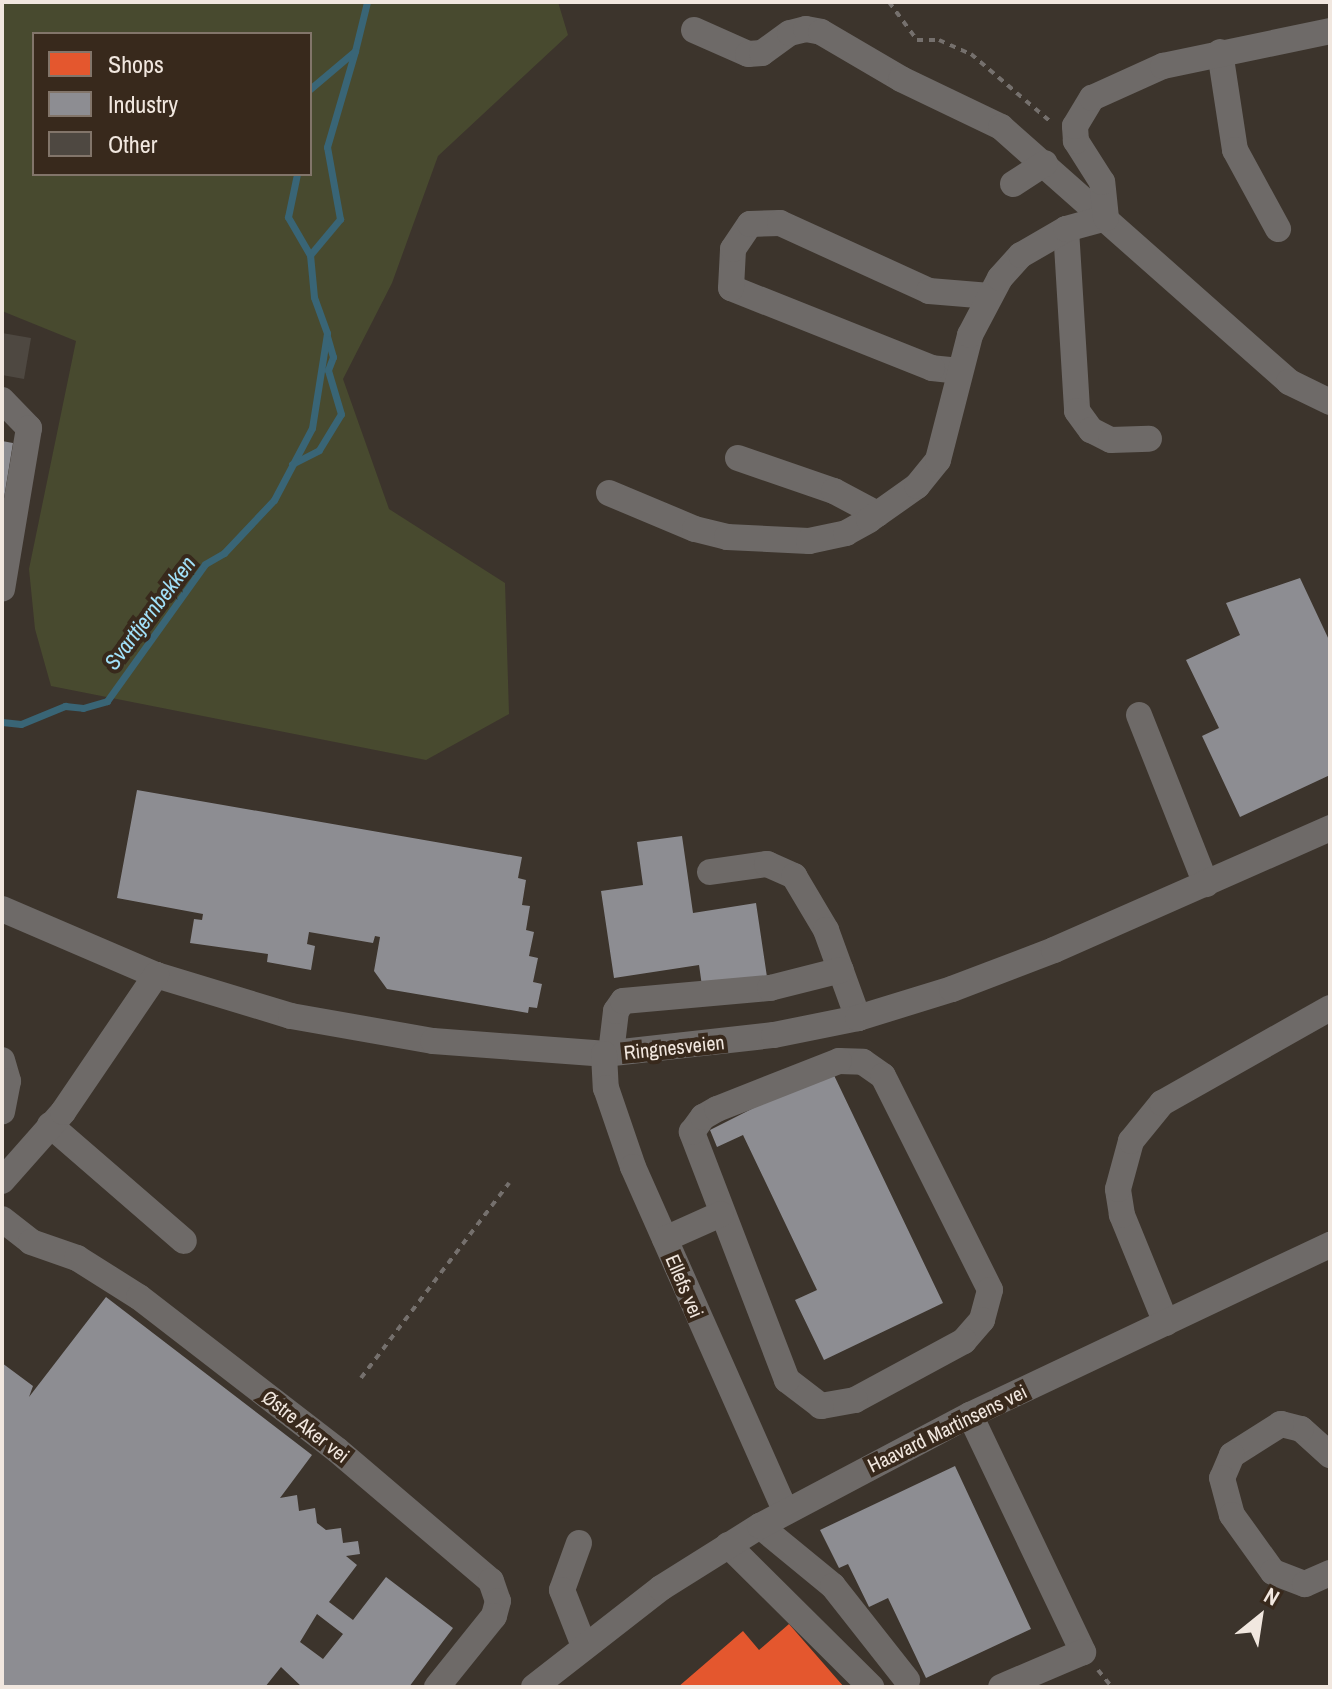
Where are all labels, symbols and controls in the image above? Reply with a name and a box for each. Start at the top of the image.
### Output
legend [32,32,312,176]
text: Shops [108,48,164,80]
text: Industry [108,88,178,120]
text: Other [108,128,157,160]
water label: Svarttjernbekken [99,551,201,675]
street label: Ringnesveien [622,1030,726,1064]
street label: Ellefs vei [661,1251,709,1321]
street label: Haavard Martinsens vei [863,1379,1031,1477]
street label: Østre Aker vei [257,1384,355,1468]
north arrow [1220,1577,1300,1657]
text: N [1259,1580,1285,1612]

